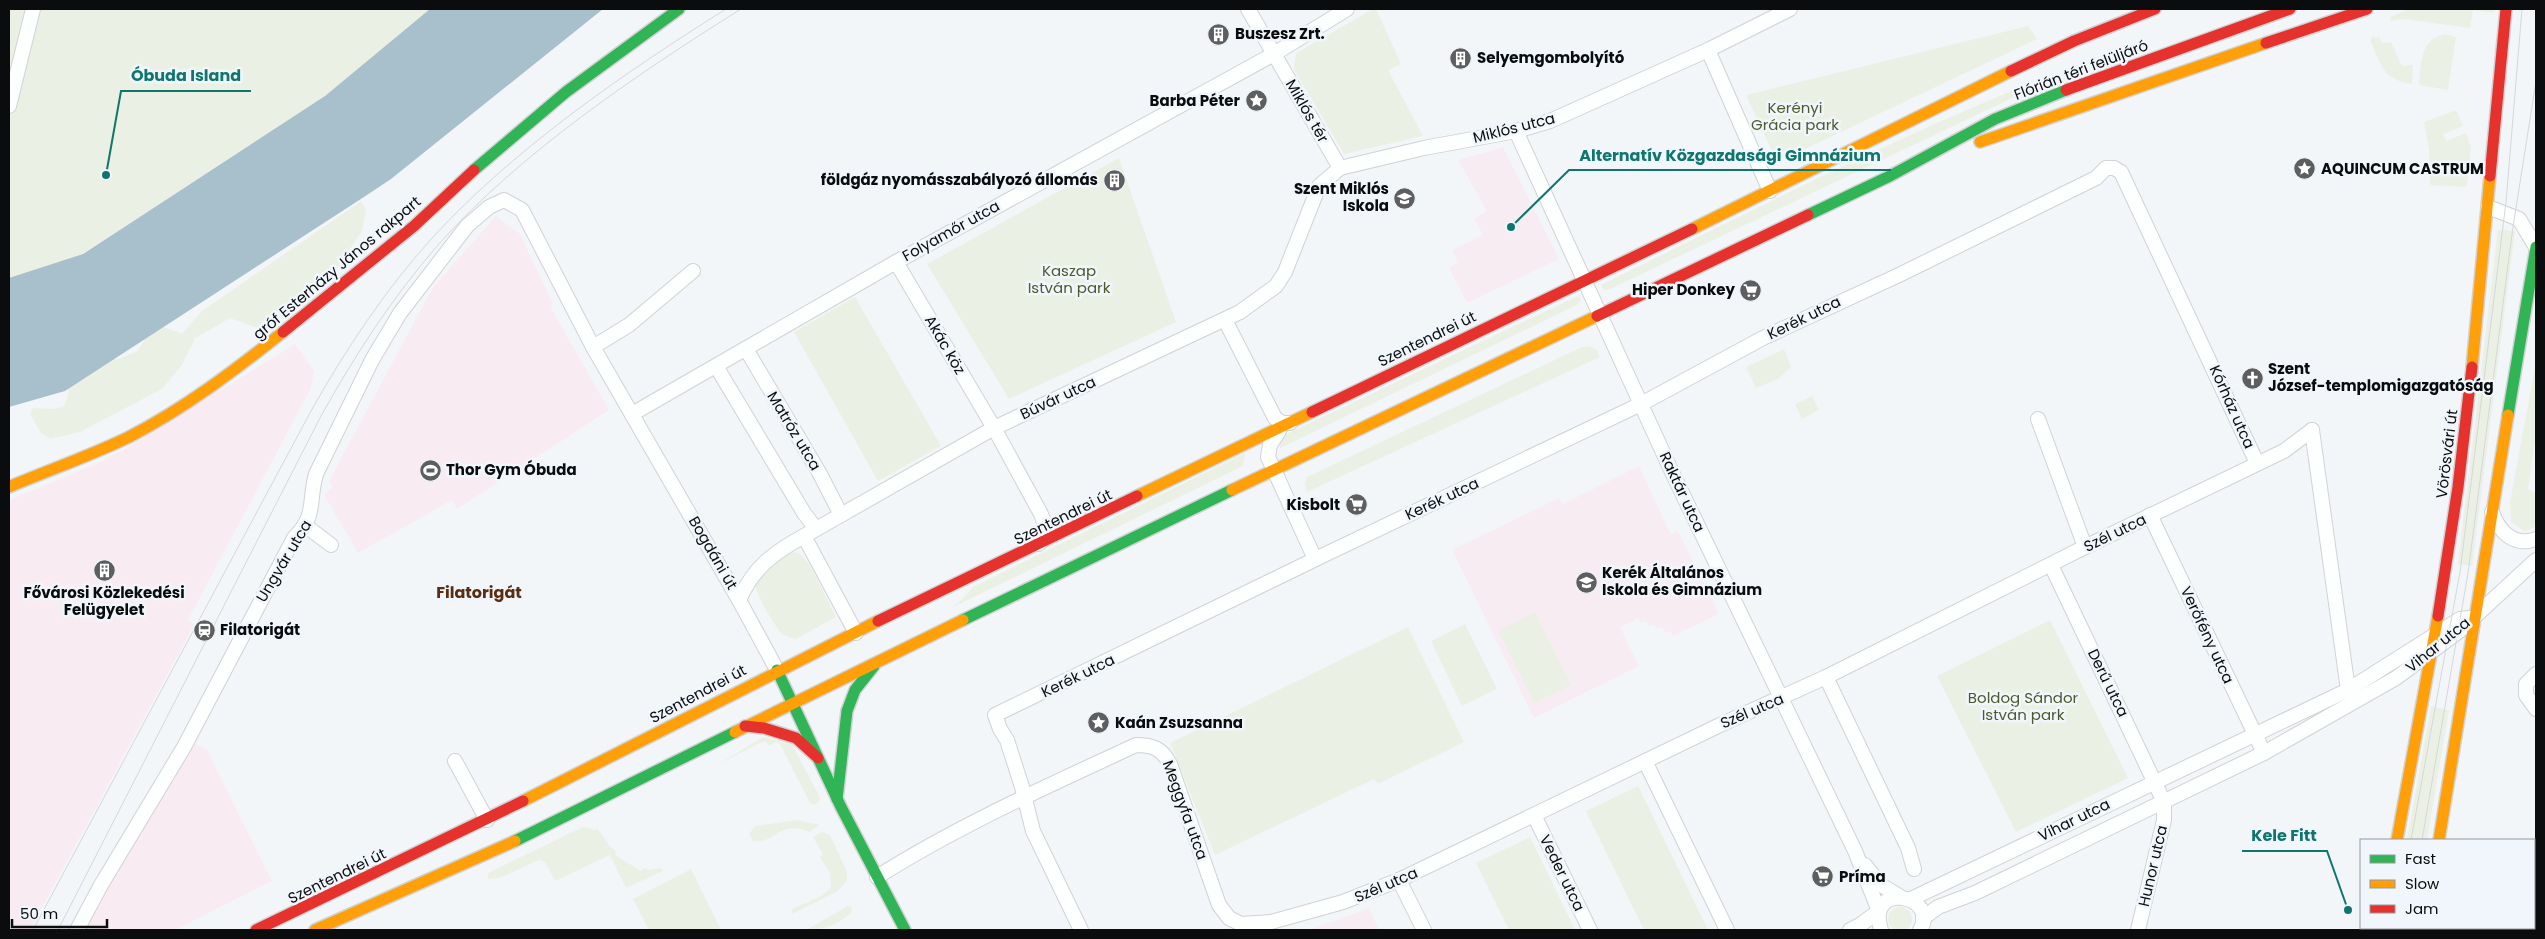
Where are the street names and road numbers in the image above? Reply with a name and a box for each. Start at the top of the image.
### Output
street label: Flórián téri felüljáró [2011,34,2151,105]
street label: Miklós tér [1281,75,1334,147]
street label: Miklós utca [1471,107,1557,148]
street label: gróf Esterházy János rakpart [248,191,425,344]
street label: Folyamőr utca [898,195,1003,266]
street label: Kerék utca [1764,291,1844,344]
street label: Szentendrei út [1374,306,1479,371]
street label: Akác köz [920,311,971,378]
street label: Kórház utca [2205,362,2260,452]
street label: Búvár utca [1017,371,1099,424]
street label: Matróz utca [763,387,826,474]
street label: Vörösvári út [2431,408,2462,500]
street label: Raktár utca [1655,448,1710,535]
street label: Kerék utca [1401,472,1482,525]
street label: Szentendrei út [1010,484,1115,549]
street label: Szél utca [2080,508,2149,557]
street label: Bogdáni út [684,512,743,593]
street label: Ungvár utca [251,516,316,606]
street label: Verőfény utca [2176,583,2239,687]
street label: Vihar utca [2401,612,2474,677]
street label: Derű utca [2083,645,2134,720]
street label: Kerék utca [1038,649,1118,702]
street label: Szentendrei út [646,659,750,728]
street label: Szél utca [1717,688,1787,733]
street label: Meggyfa utca [1158,757,1213,862]
street label: Vihar utca [2034,793,2113,846]
street label: Hunor utca [2133,823,2172,909]
street label: Veder utca [1535,831,1590,915]
street label: Szentendrei út [284,843,389,908]
street label: Szél utca [1351,862,1421,907]

